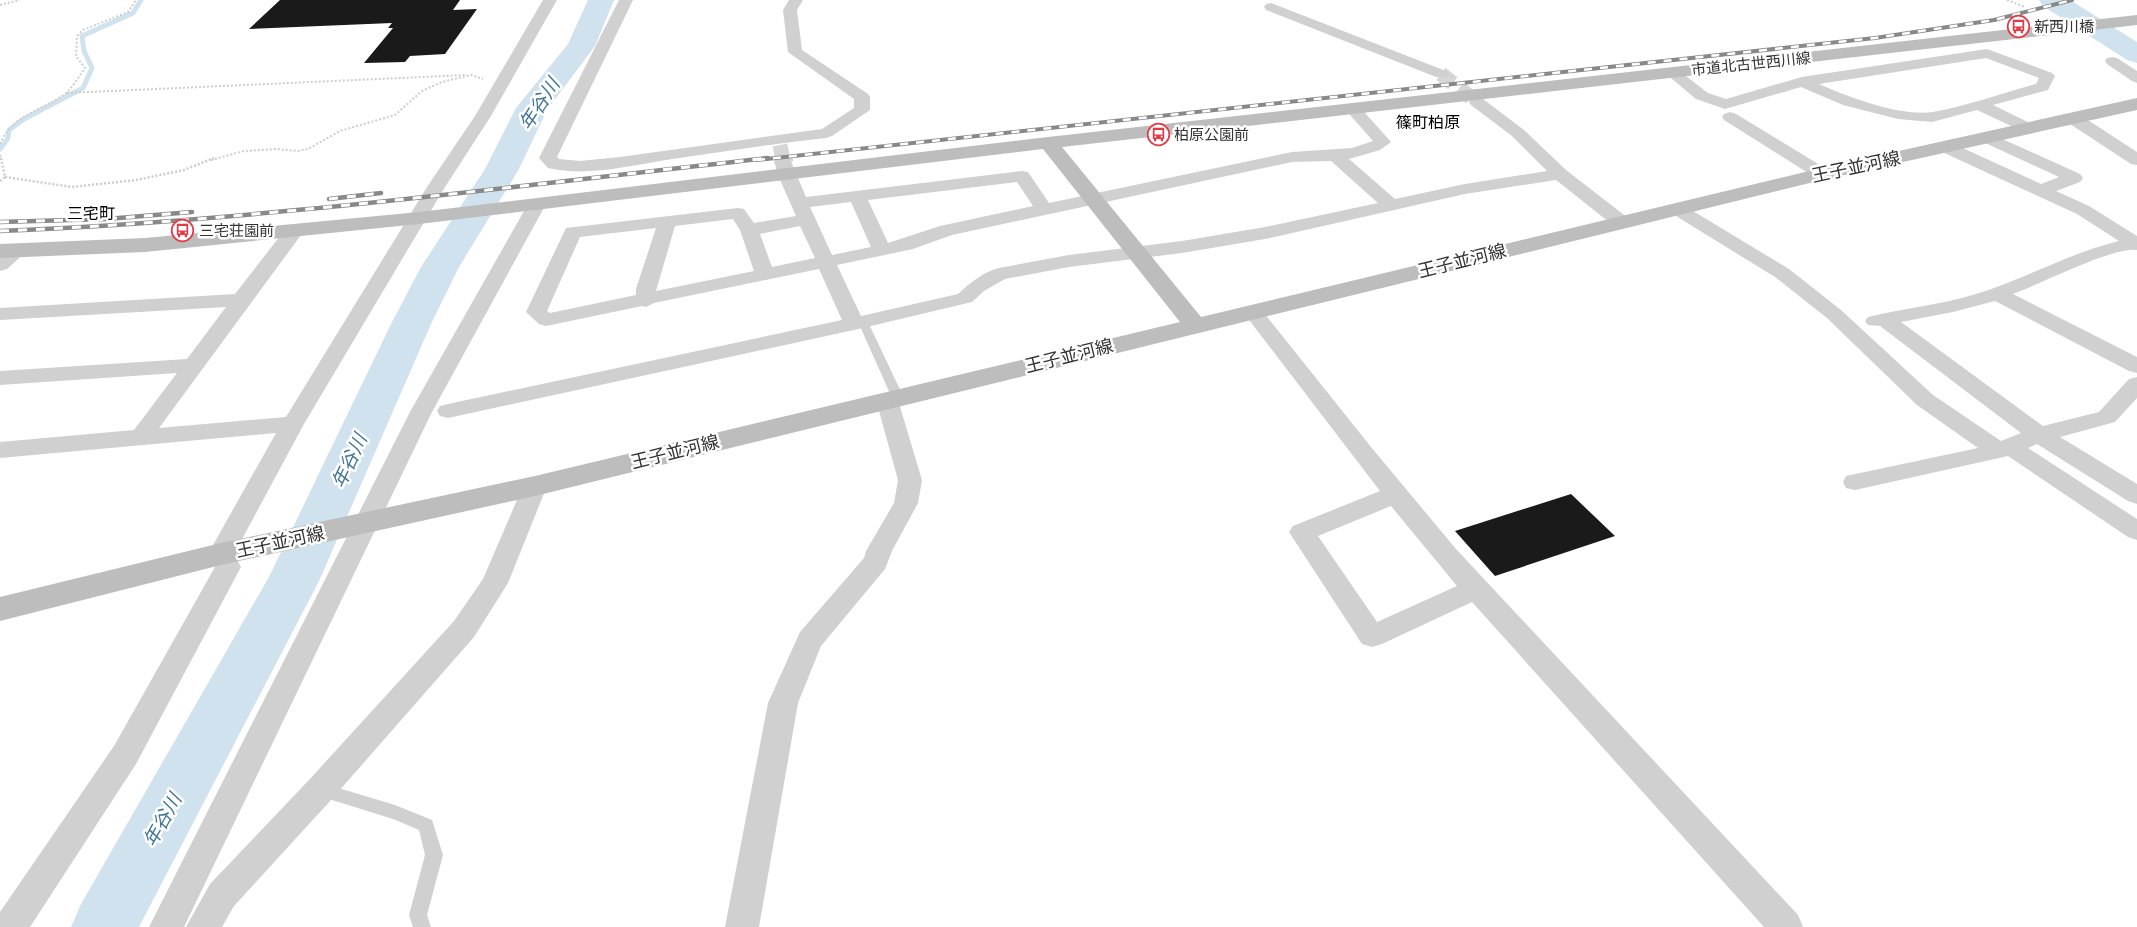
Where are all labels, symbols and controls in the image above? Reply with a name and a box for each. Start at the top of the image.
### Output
bus stop icon: 新西川橋 [2006,15,2030,39]
place label: 新西川橋 [2034,19,2094,35]
street label: 市道北古世西川線 [1690,49,1812,78]
water label: 年谷川 [515,73,565,134]
district label: 篠町柏原 [1396,114,1460,131]
bus stop icon: 柏原公園前 [1146,123,1170,147]
place label: 柏原公園前 [1174,127,1249,143]
street label: 王子並河線 [1810,148,1902,186]
district label: 三宅町 [67,206,115,222]
bus stop icon: 三宅荘園前 [171,219,195,243]
place label: 三宅荘園前 [199,223,274,239]
street label: 王子並河線 [1416,240,1508,282]
street label: 王子並河線 [1023,335,1115,377]
water label: 年谷川 [328,429,372,491]
street label: 王子並河線 [629,431,721,473]
street label: 王子並河線 [234,523,326,561]
water label: 年谷川 [139,788,186,850]

